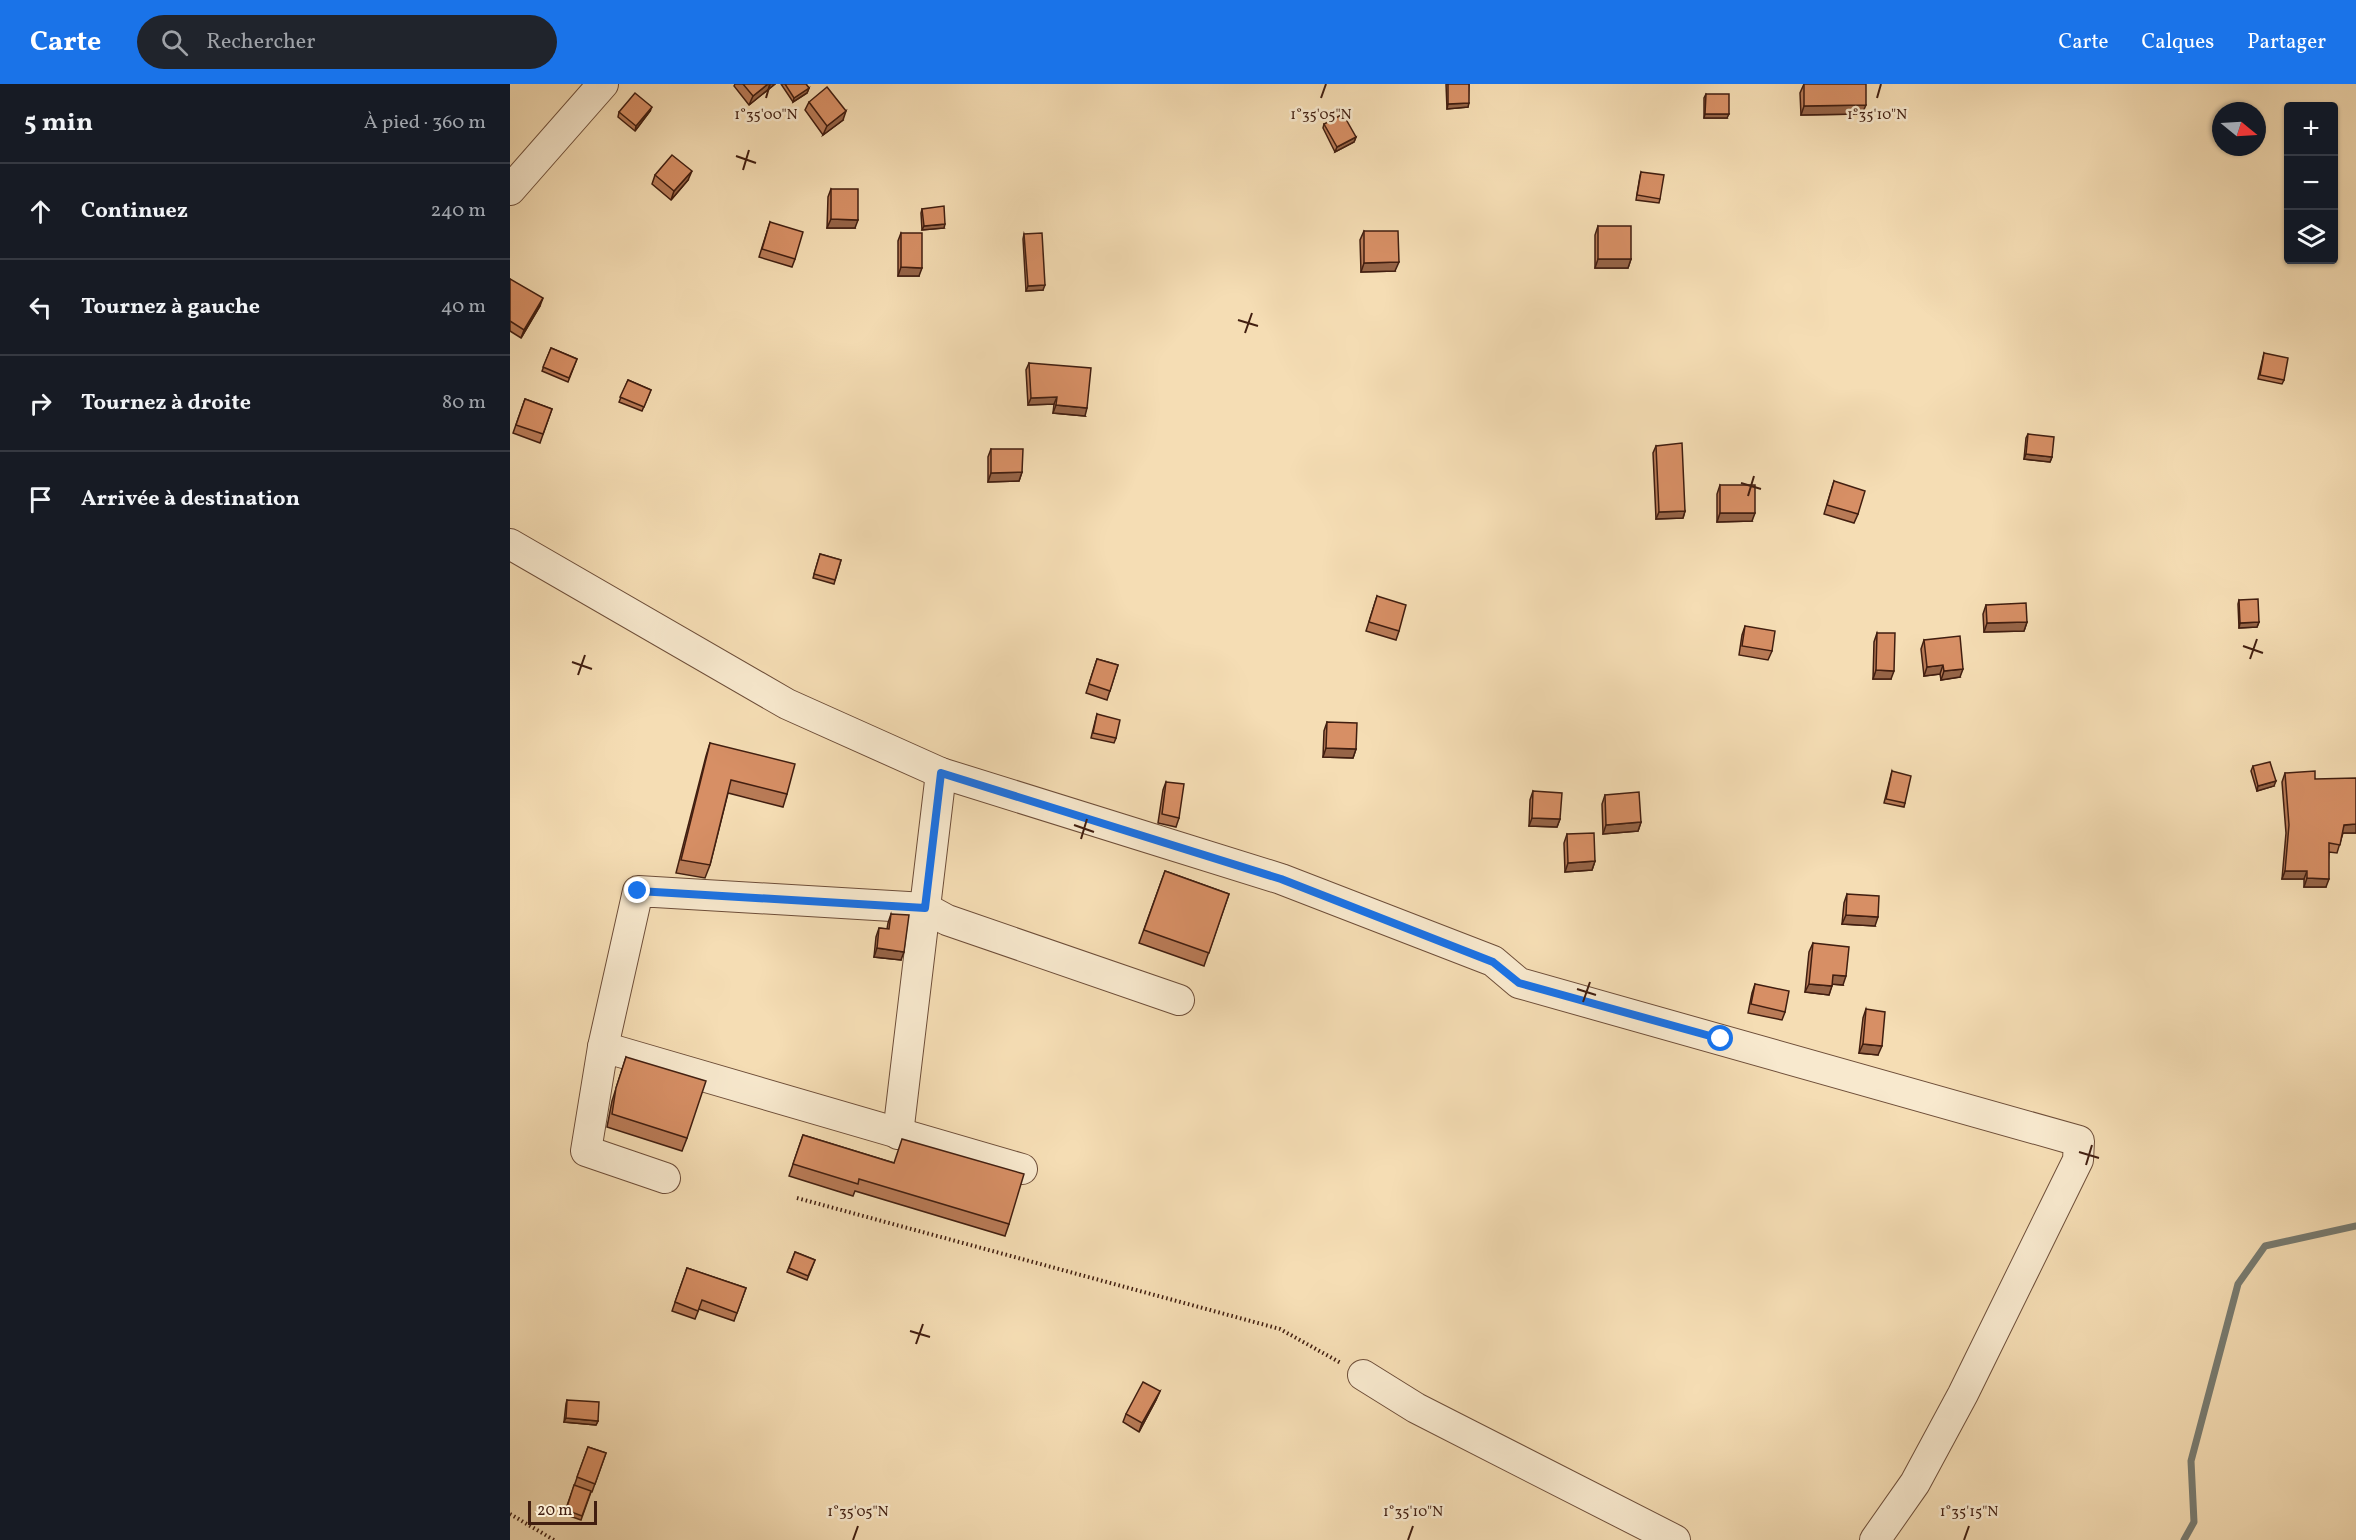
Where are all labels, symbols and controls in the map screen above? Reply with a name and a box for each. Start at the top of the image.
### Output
search box [137,15,557,69]
text: Carte [30,23,101,62]
icon: search [158,26,191,59]
text: Rechercher [206,27,315,58]
text: Carte [2058,28,2109,57]
text: Calques [2142,28,2214,57]
text: Partager [2247,28,2326,57]
north arrow [2212,102,2266,156]
map controls [2284,102,2338,264]
button: + [2284,102,2338,156]
text: 5 min [24,105,93,141]
text: 1°35'00"N [734,105,798,126]
text: 1°35'05"N [1290,105,1352,126]
text: 1°35'10"N [1847,105,1907,126]
text: À pied · 360 m [364,109,486,137]
button: − [2284,156,2338,210]
icon: ahead [24,195,57,228]
text: Continuez [81,196,188,227]
text: 240 m [431,197,486,225]
button: layers [2284,210,2338,264]
icon: left [24,291,57,324]
text: Tournez à gauche [81,292,260,323]
text: 40 m [441,293,486,321]
icon: right [24,387,57,420]
text: Tournez à droite [81,388,251,419]
text: 80 m [442,389,486,417]
icon: arrive [24,483,57,516]
text: Arrivée à destination [81,484,300,515]
route end [624,877,650,903]
route start [1707,1025,1733,1051]
scale bar [528,1498,597,1526]
text: 20 m [537,1500,572,1522]
text: 1°35'05"N [827,1502,889,1523]
text: 1°35'10"N [1383,1502,1443,1523]
text: 1°35'15"N [1940,1502,1998,1523]

